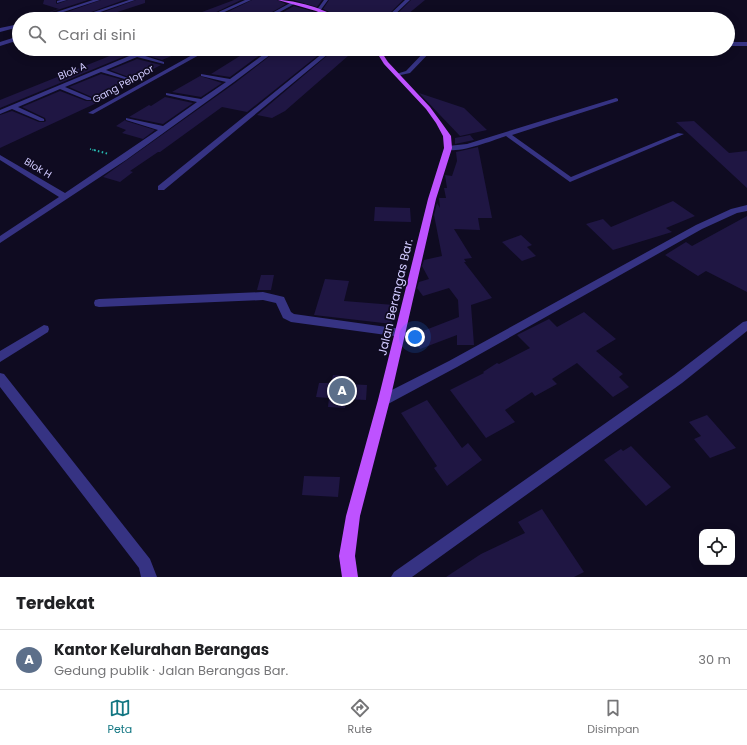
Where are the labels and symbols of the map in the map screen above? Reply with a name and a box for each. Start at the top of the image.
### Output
street label: Blok A [55,58,89,84]
street label: Gang Pelopor [90,61,157,107]
street label: Blok H [21,154,55,182]
street label: Jalan Berangas Bar. [373,237,417,357]
your location [405,327,425,347]
pin: A [329,376,355,406]

